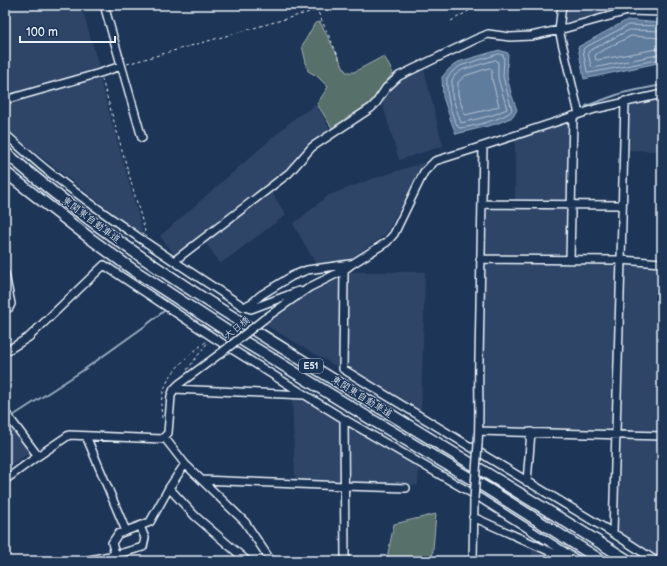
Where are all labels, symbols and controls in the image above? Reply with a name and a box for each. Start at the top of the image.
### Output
scale bar [20,18,115,44]
text: 100 m [26,25,58,40]
street label: 東関東自動車道 [59,194,123,246]
street label: 大日橋 [221,314,253,342]
road number: E51 [299,359,323,373]
street label: 東関東自動車道 [329,373,395,421]

